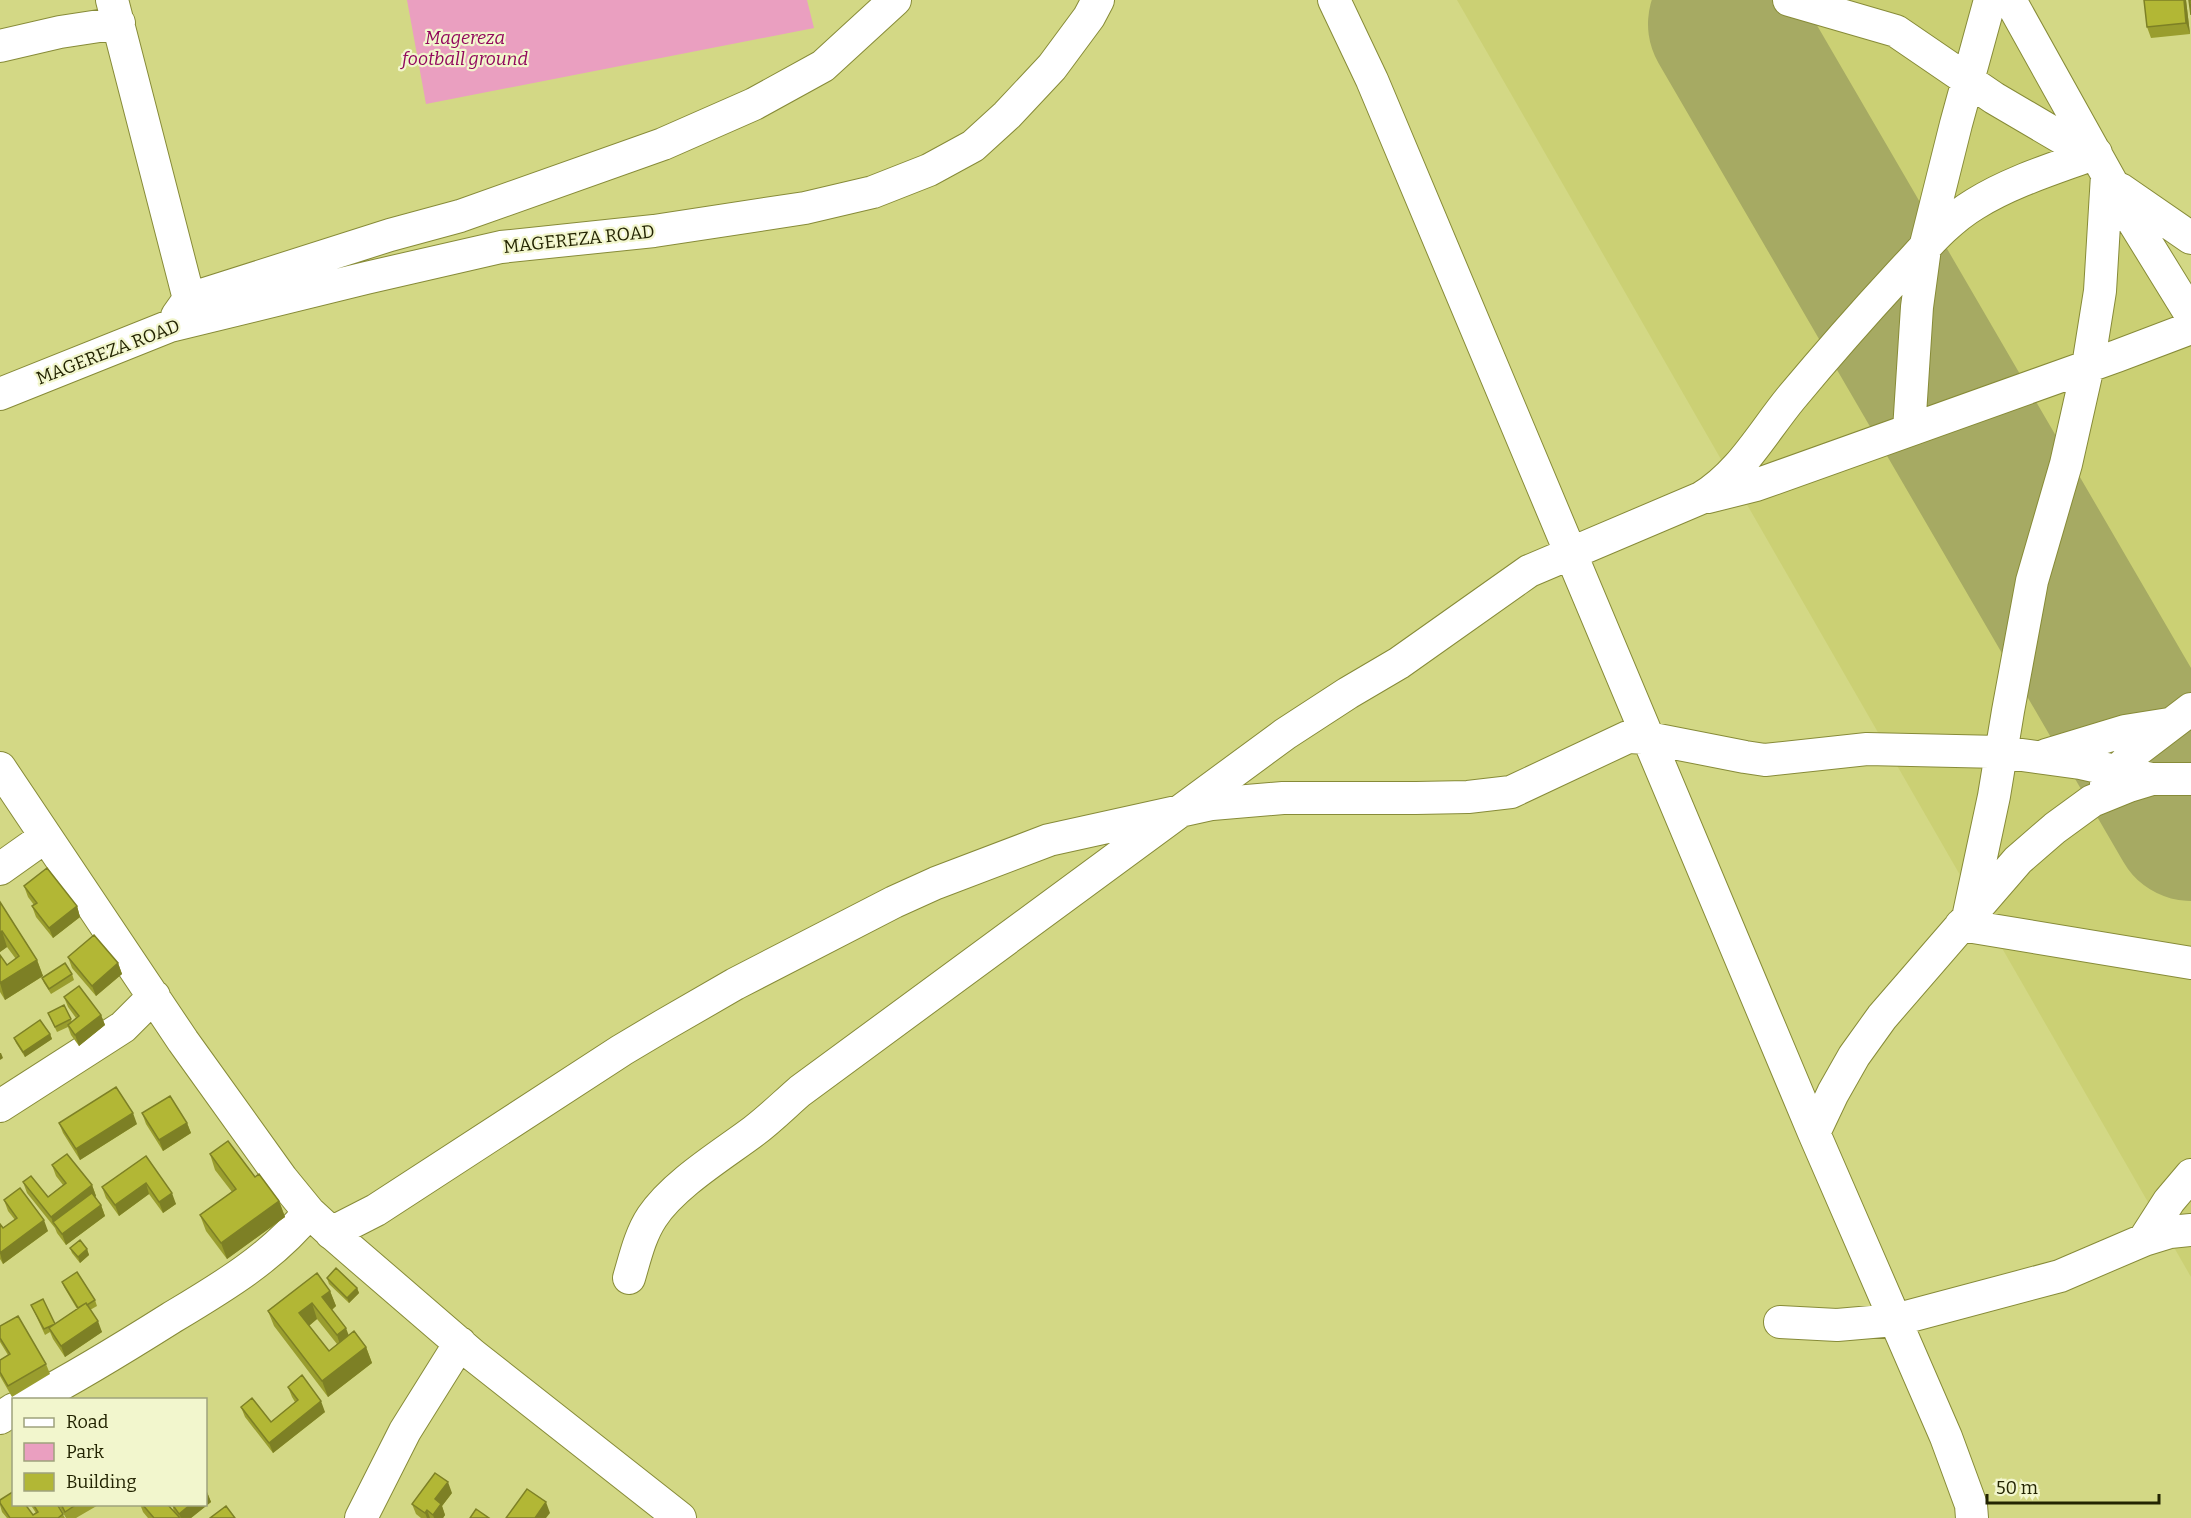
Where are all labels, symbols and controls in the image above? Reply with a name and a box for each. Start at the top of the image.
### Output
park label: Magereza football ground [400,27,529,70]
street label: MAGEREZA ROAD [502,220,656,258]
street label: MAGEREZA ROAD [33,315,183,389]
legend [12,1398,207,1506]
text: Road [66,1411,109,1433]
text: Park [66,1441,105,1463]
scale bar [1987,1467,2160,1505]
text: Building [66,1471,137,1493]
text: 50 m [1996,1477,2038,1499]

